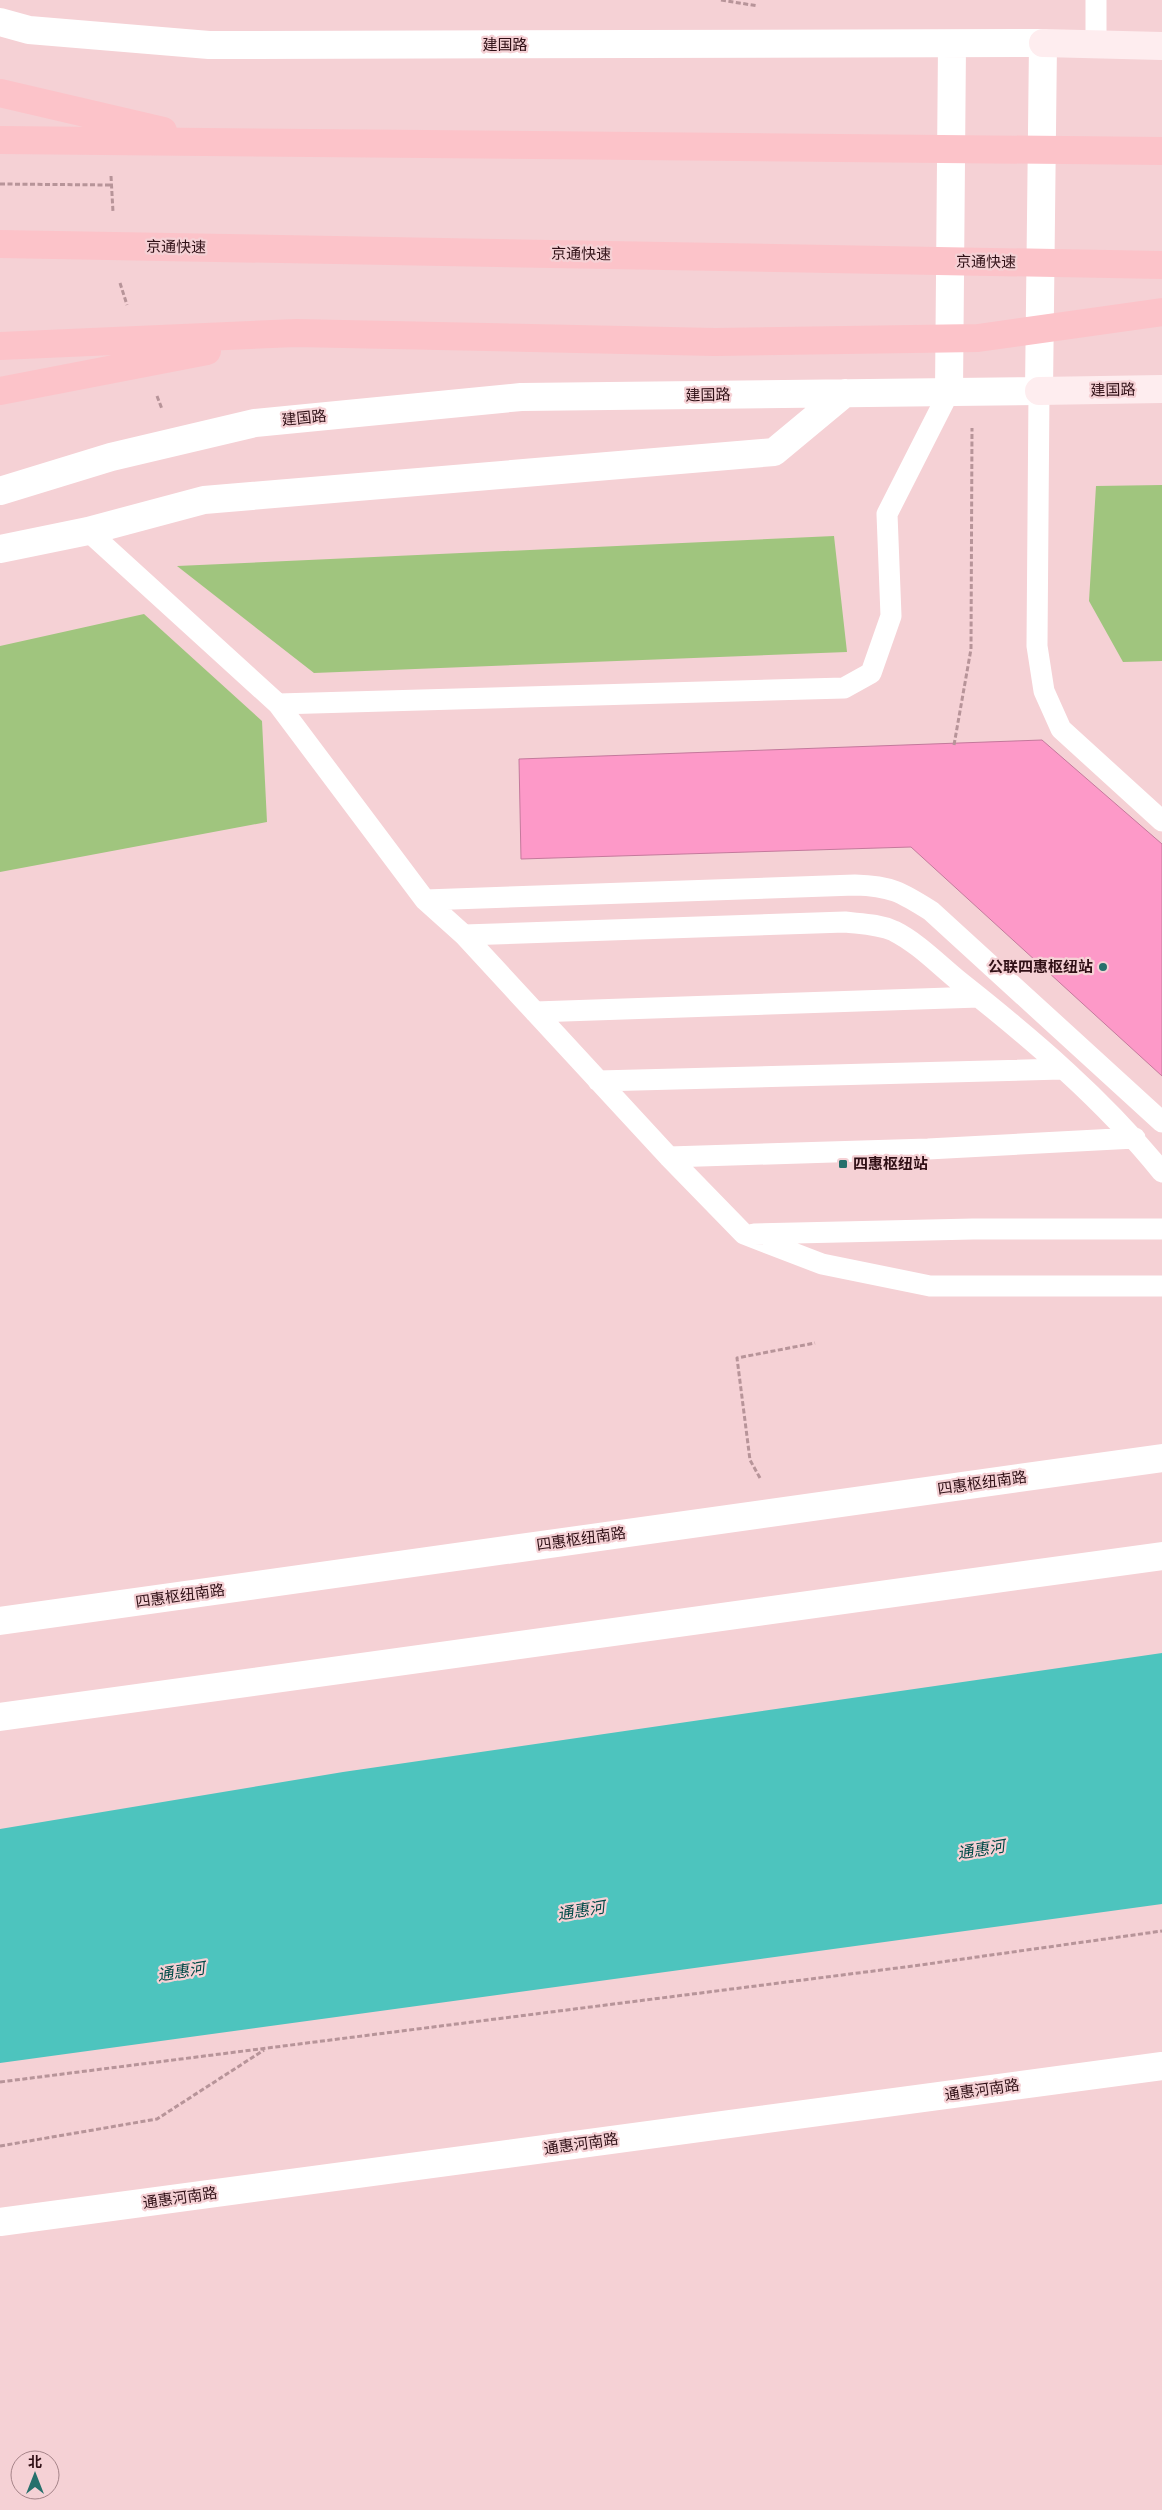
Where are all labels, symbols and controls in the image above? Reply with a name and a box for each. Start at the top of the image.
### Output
street label: 建国路 [482,36,528,53]
street label: 京通快速 [146,237,206,256]
street label: 京通快速 [551,244,611,263]
street label: 京通快速 [956,252,1016,271]
street label: 建国路 [1090,381,1136,398]
street label: 建国路 [685,386,731,403]
street label: 建国路 [281,407,327,428]
place label: 公联四惠枢纽站 [988,958,1093,975]
marker: 公联四惠枢纽站 [1097,961,1109,973]
place label: 四惠枢纽站 [853,1155,928,1172]
marker: 四惠枢纽站 [837,1158,849,1170]
street label: 四惠枢纽南路 [936,1468,1028,1497]
street label: 四惠枢纽南路 [535,1524,627,1553]
street label: 四惠枢纽南路 [134,1581,226,1610]
water label: 通惠河 [956,1837,1009,1862]
water label: 通惠河 [556,1898,609,1923]
water label: 通惠河 [156,1959,209,1984]
street label: 通惠河南路 [944,2076,1020,2103]
street label: 通惠河南路 [543,2130,619,2157]
street label: 通惠河南路 [142,2184,218,2211]
north arrow [10,2450,60,2500]
text: 北 [28,2454,42,2470]

